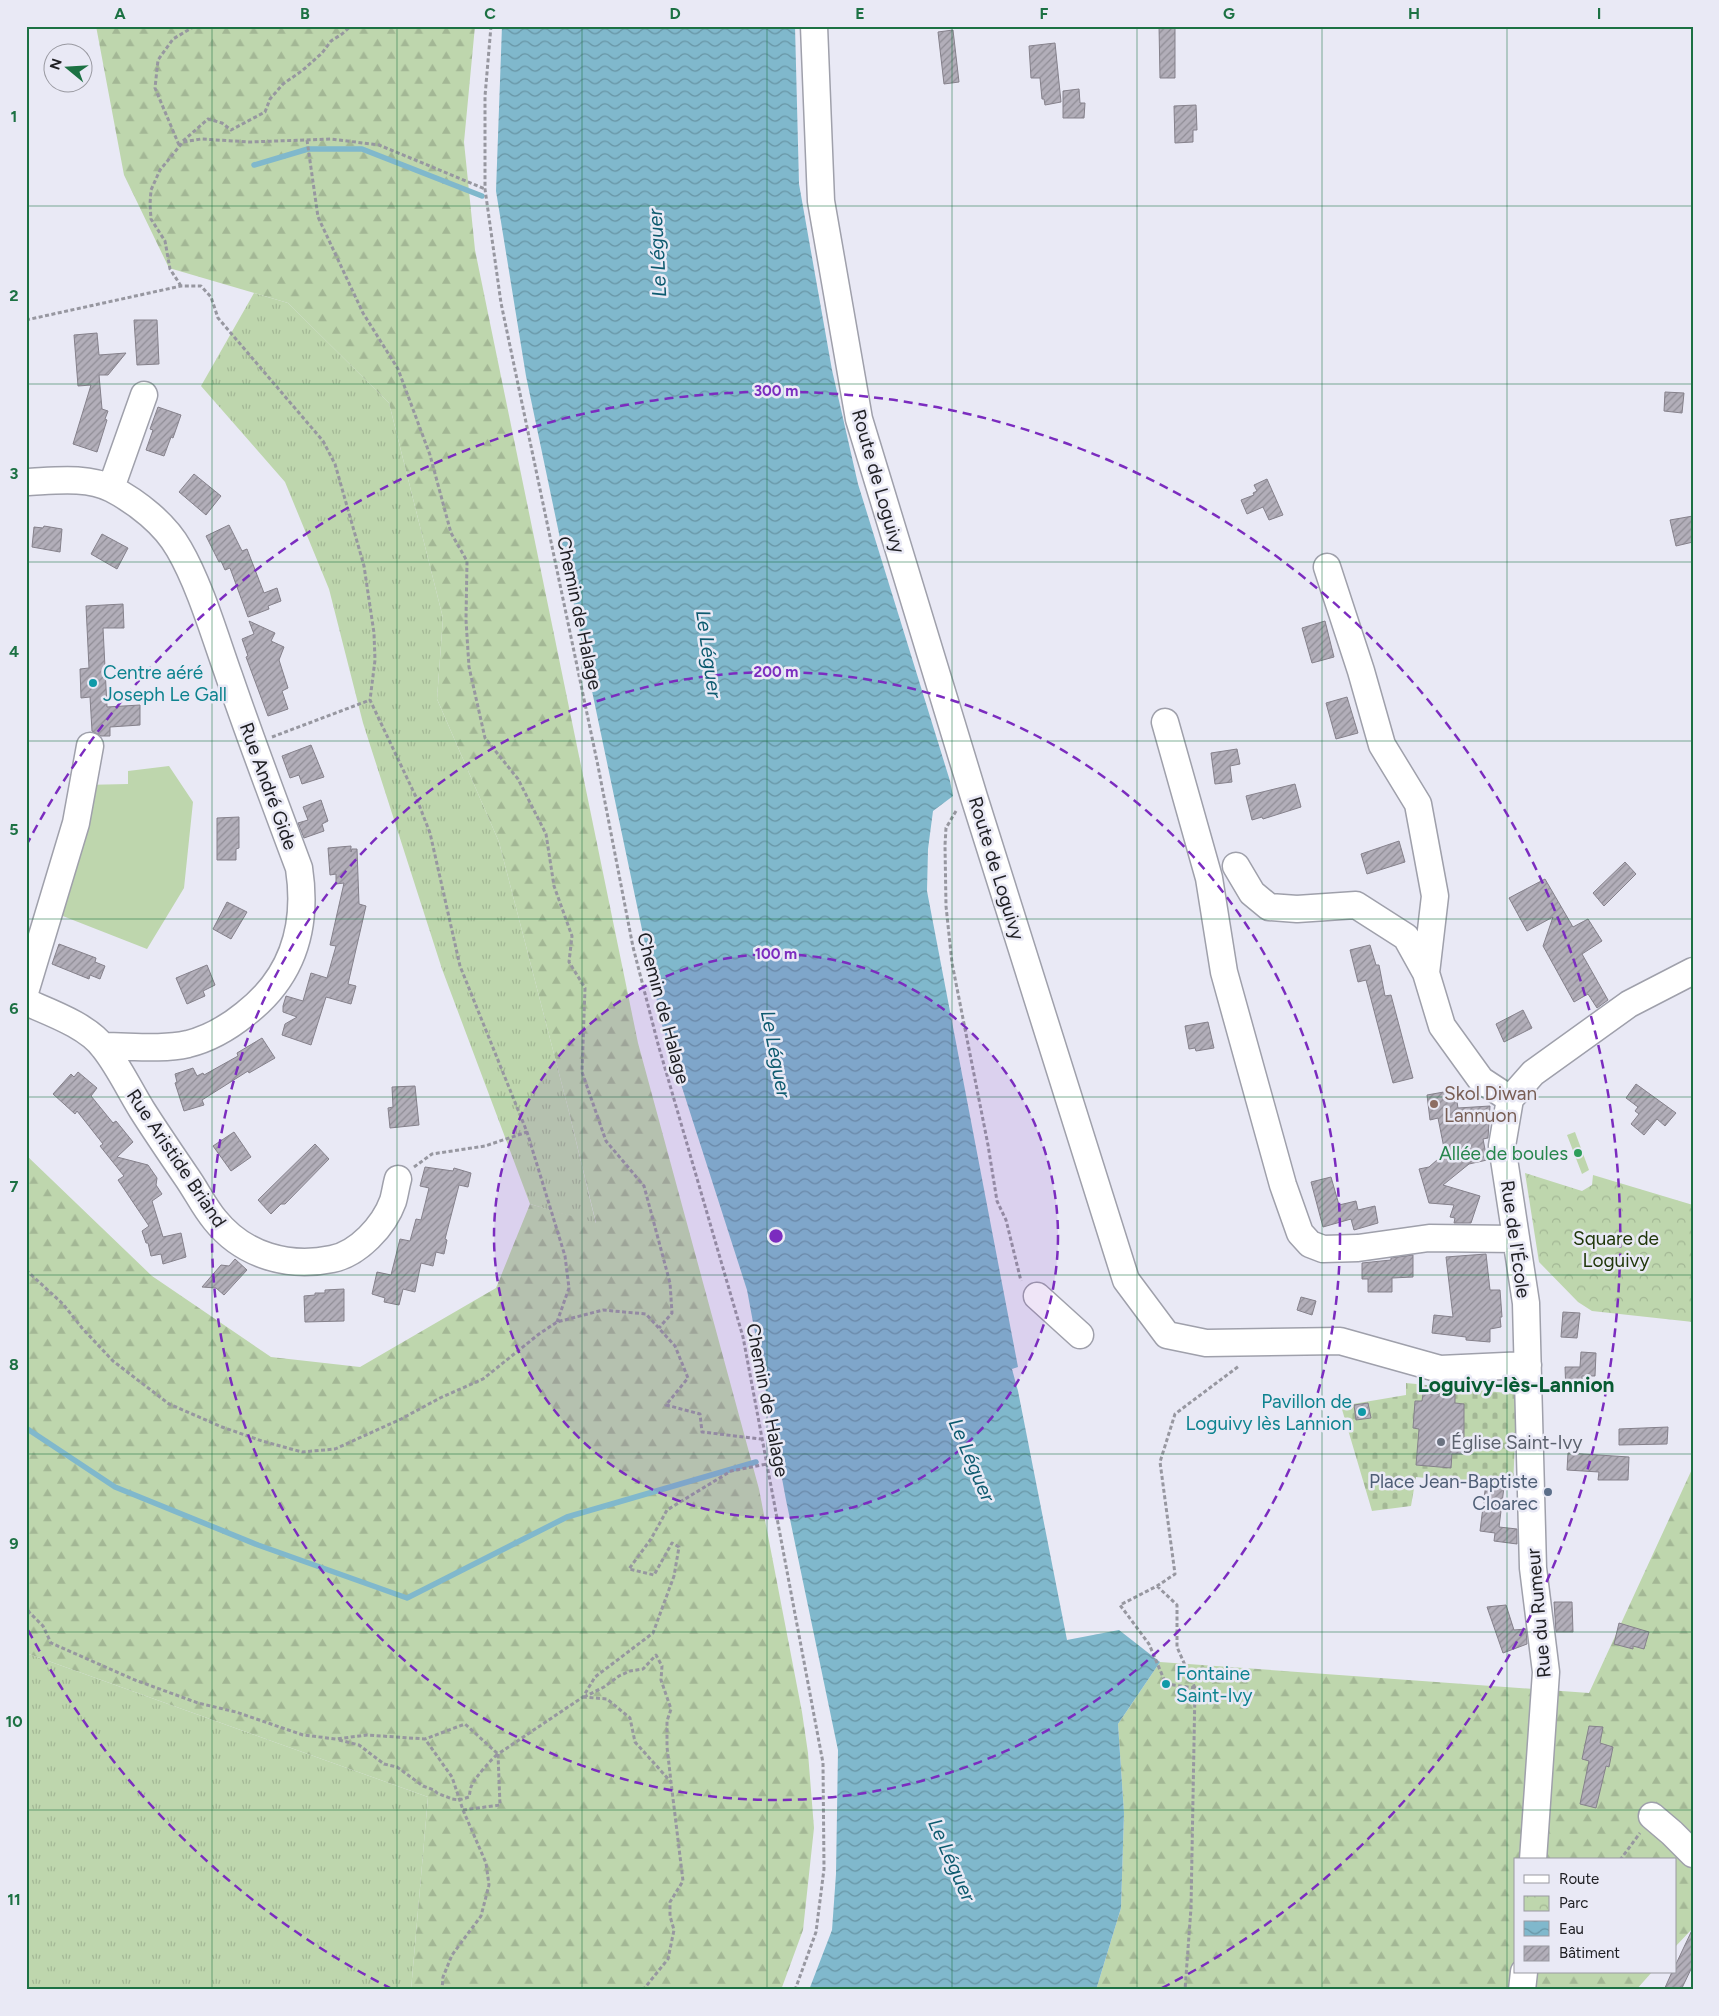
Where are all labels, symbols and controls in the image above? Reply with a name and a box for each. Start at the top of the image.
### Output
text: A [114,4,126,23]
text: B [300,4,310,23]
text: C [484,4,496,23]
text: D [669,4,681,23]
text: E [855,4,865,23]
text: F [1040,4,1049,23]
text: G [1223,4,1235,23]
text: H [1408,4,1420,23]
text: I [1597,4,1601,23]
north arrow [42,42,92,92]
text: N [46,56,66,72]
text: 1 [11,107,17,126]
water label: Le Léguer [643,207,671,298]
text: 2 [9,286,19,305]
text: 300 m [754,382,798,400]
street label: Route de Loguivy [847,406,910,556]
text: 3 [10,464,19,483]
street label: Chemin de Halage [552,534,607,692]
water label: Le Léguer [691,609,727,701]
text: 4 [9,642,19,661]
place label: Centre aéré Joseph Le Gall [103,661,227,706]
text: 200 m [754,663,798,681]
marker: Centre aéré Joseph Le Gall [87,677,99,689]
street label: Rue André Gide [235,719,302,853]
street label: Route de Loguivy [964,794,1029,943]
text: 5 [9,820,19,839]
street label: Chemin de Halage [632,930,695,1087]
text: 100 m [755,945,797,963]
text: 6 [9,999,19,1018]
water label: Le Léguer [756,1008,796,1101]
place label: Skol Diwan Lannuon [1444,1082,1537,1127]
street label: Rue Aristide Briand [122,1085,231,1232]
marker: Skol Diwan Lannuon [1428,1098,1440,1110]
place label: Allée de boules [1439,1142,1568,1165]
marker: Allée de boules [1572,1147,1584,1159]
text: 7 [10,1177,19,1196]
street label: Rue de l'École [1496,1179,1535,1300]
centre of rings [767,1227,785,1245]
park label: Square de Loguivy [1573,1227,1659,1272]
street label: Chemin de Halage [741,1321,794,1479]
text: 8 [9,1355,19,1374]
district label: Loguivy-lès-Lannion [1417,1372,1615,1397]
place label: Pavillon de Loguivy lès Lannion [1185,1390,1352,1435]
marker: Pavillon de Loguivy lès Lannion [1356,1406,1368,1418]
water label: Le Léguer [944,1415,1001,1506]
place label: Église Saint-Ivy [1451,1431,1582,1454]
marker: Église Saint-Ivy [1435,1436,1447,1448]
place label: Place Jean-Baptiste Cloarec [1369,1470,1538,1515]
marker: Place Jean-Baptiste Cloarec [1542,1486,1554,1498]
text: 9 [9,1534,19,1553]
street label: Rue du Rumeur [1521,1547,1556,1679]
place label: Fontaine Saint-Ivy [1176,1662,1253,1707]
marker: Fontaine Saint-Ivy [1160,1678,1172,1690]
text: 10 [5,1712,23,1731]
water label: Le Léguer [923,1815,981,1906]
legend [1514,1858,1676,1974]
text: Route [1559,1870,1599,1888]
text: 11 [7,1890,21,1909]
text: Parc [1559,1894,1588,1912]
text: Eau [1559,1920,1584,1938]
text: Bâtiment [1559,1944,1620,1962]

